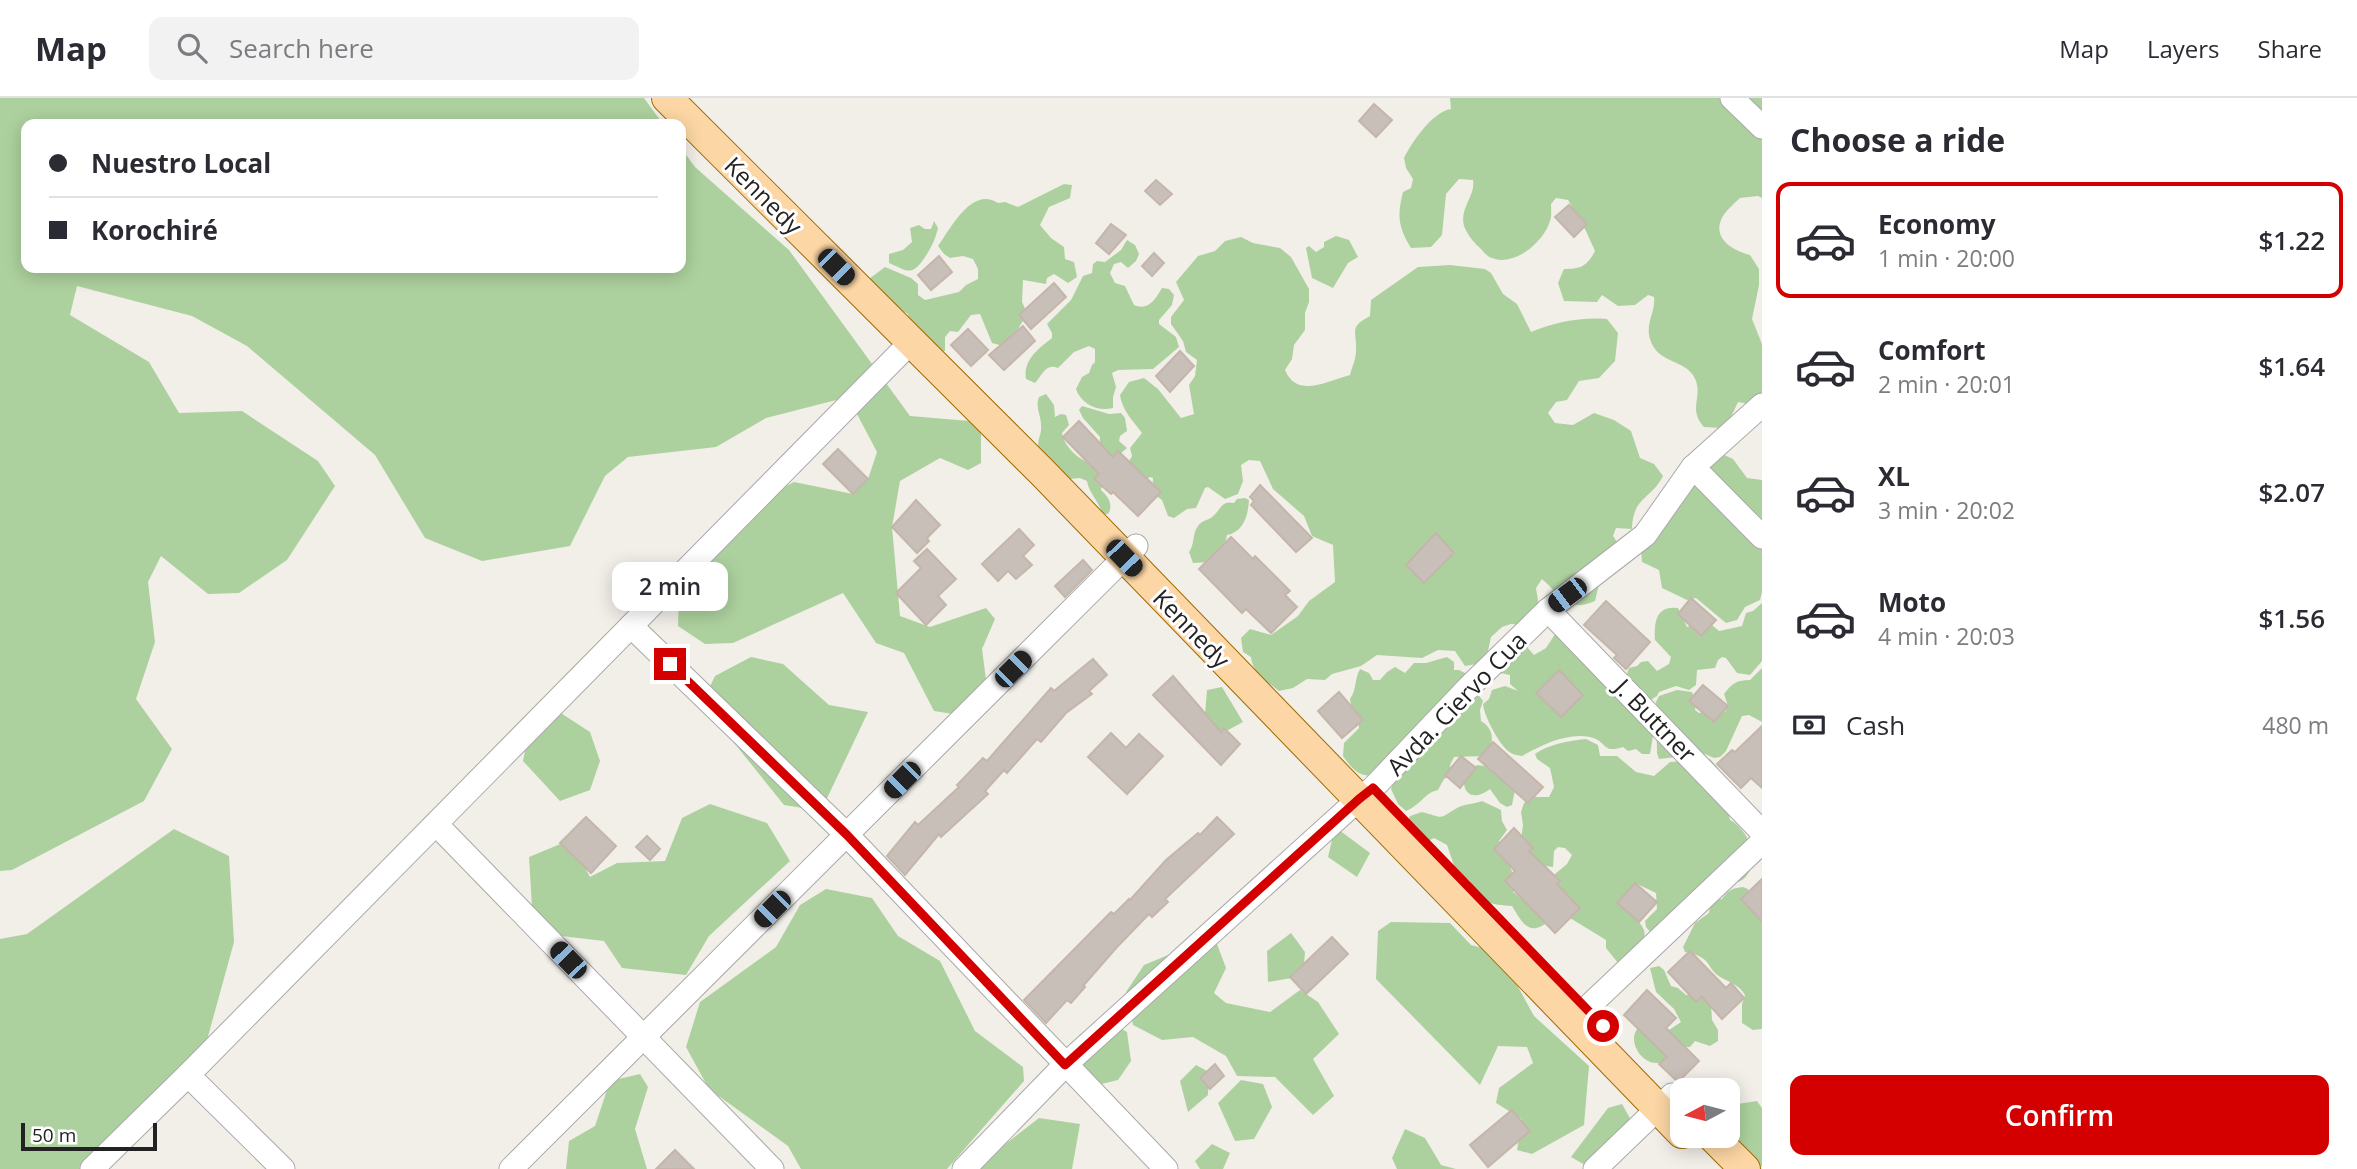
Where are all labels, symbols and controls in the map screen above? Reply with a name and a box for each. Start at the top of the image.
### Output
search box [149,17,639,80]
text: Map [35,26,107,71]
icon: search [173,29,211,67]
text: Search here [229,30,374,66]
text: Map [2059,32,2109,65]
text: Layers [2147,32,2220,65]
text: Share [2258,32,2322,65]
text: Choose a ride [1790,118,2005,161]
text: Nuestro Local [91,145,271,181]
street label: Kennedy [718,149,811,242]
text: Economy [1878,206,1996,242]
icon: car [1794,209,1857,272]
text: Korochiré [91,212,218,248]
text: $1.22 [2258,222,2325,258]
text: 1 min · 20:00 [1878,242,2015,274]
car [814,245,859,289]
text: Comfort [1878,332,1985,368]
icon: car [1794,335,1857,398]
text: $1.64 [2258,348,2325,384]
text: 2 min · 20:01 [1878,368,2015,400]
text: XL [1878,458,1910,494]
icon: car [1794,461,1857,524]
text: $2.07 [2258,474,2325,510]
text: 3 min · 20:02 [1878,494,2015,526]
car [1102,536,1147,580]
callout: 2 min [612,562,728,612]
text: 2 min [639,570,701,602]
car [1544,574,1591,616]
street label: Kennedy [1146,581,1239,675]
text: Moto [1878,584,1946,620]
icon: car [1794,587,1857,650]
text: $1.56 [2258,600,2325,636]
text: 4 min · 20:03 [1878,620,2015,652]
street label: Avda. Ciervo Cua [1379,624,1533,782]
car [991,647,1036,691]
route end [654,648,686,680]
street label: J. Buttner [1607,670,1704,769]
icon: cash [1790,706,1828,744]
text: Cash [1846,707,1905,743]
text: 480 m [2262,709,2329,741]
car [880,758,925,802]
car [750,887,795,931]
car [546,938,591,982]
route start [1587,1010,1619,1042]
button: Confirm [1790,1075,2329,1155]
north arrow [1670,1078,1740,1148]
map controls [1670,1078,1740,1148]
scale bar [21,1120,158,1152]
text: 50 m [32,1122,76,1148]

